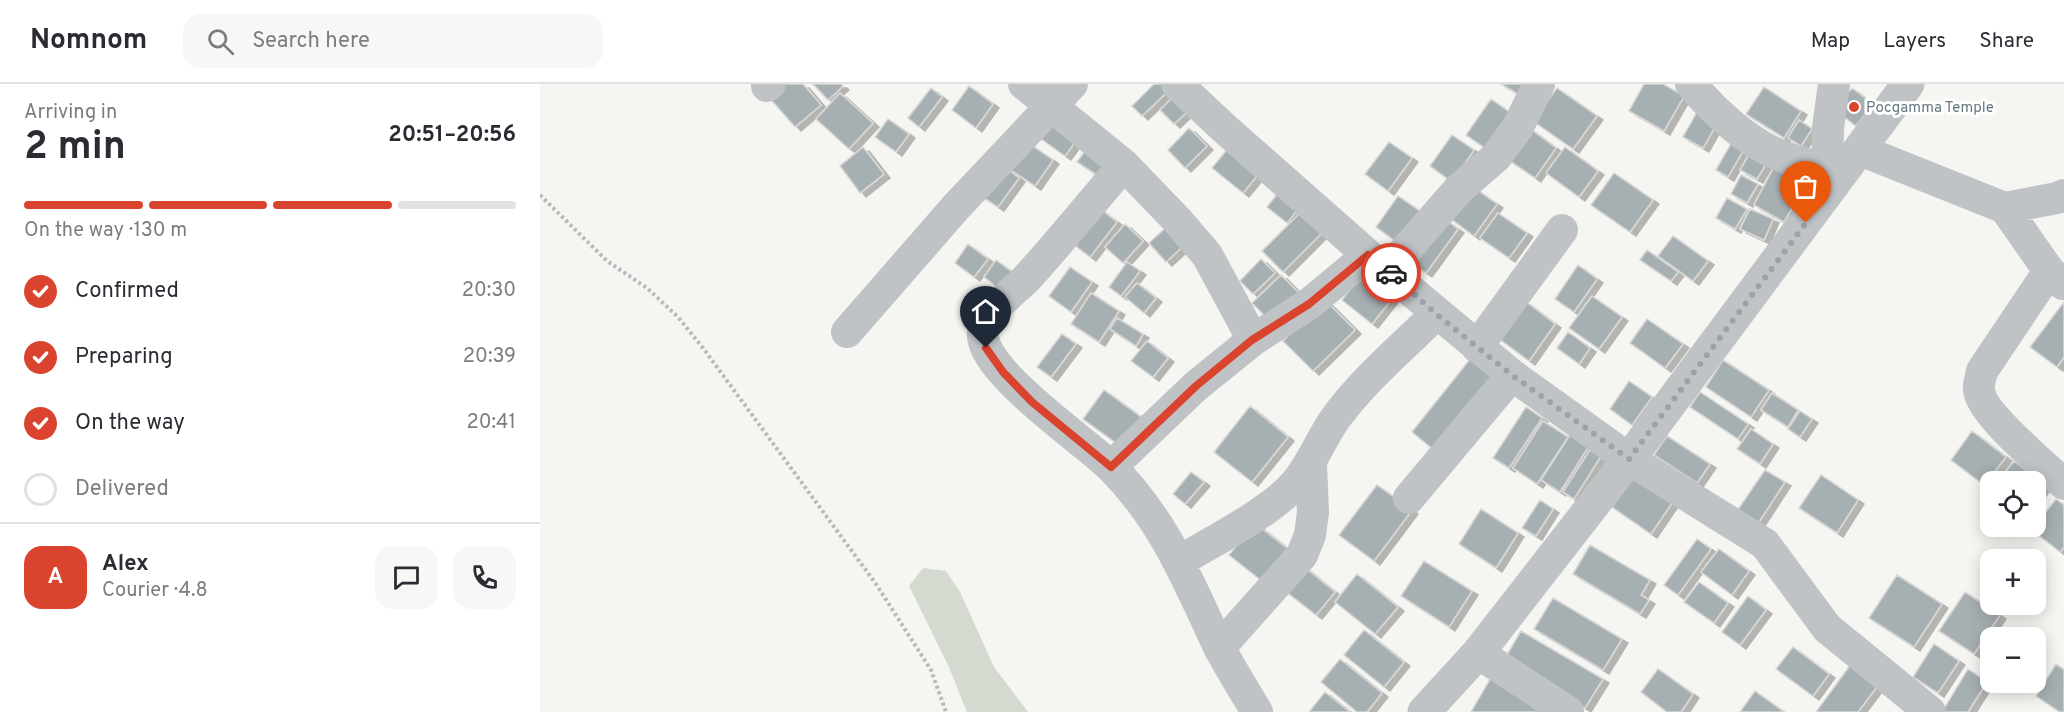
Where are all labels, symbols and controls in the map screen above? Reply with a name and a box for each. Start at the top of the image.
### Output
search box [183,14,603,68]
text: Nomnom [30,23,147,59]
icon: search [204,25,237,58]
text: Search here [252,28,370,55]
text: Map [1811,28,1850,55]
text: Layers [1883,28,1946,55]
text: Share [1979,28,2034,55]
place label: Pocgamma Temple [1866,99,1994,118]
text: Arriving in [24,100,117,126]
marker: Pocgamma Temple [1847,100,1861,114]
text: 20:51–20:56 [388,122,516,149]
text: 2 min [24,124,126,173]
pin [1780,161,1831,223]
icon: bag [1789,170,1822,203]
text: On the way · 130 m [24,218,187,244]
courier [1361,243,1421,303]
icon: car [1375,257,1408,290]
icon: check [24,275,57,308]
text: Confirmed [75,278,179,305]
text: 20:30 [462,278,516,304]
pin [960,286,1011,348]
icon: home [969,295,1002,328]
icon: check [24,341,57,374]
text: Preparing [75,344,173,371]
text: 20:39 [463,344,516,370]
icon: check [24,407,57,440]
text: On the way [75,410,185,437]
text: 20:41 [467,410,516,436]
map controls [1980,471,2046,693]
button: locate [1980,471,2046,537]
text: Delivered [75,476,169,503]
button: chat [375,546,438,609]
button: phone [453,546,516,609]
button: + [1980,549,2046,615]
text: Alex [102,551,149,578]
text: A [48,564,63,591]
text: Courier · 4.8 [102,578,208,604]
button: − [1980,627,2046,693]

